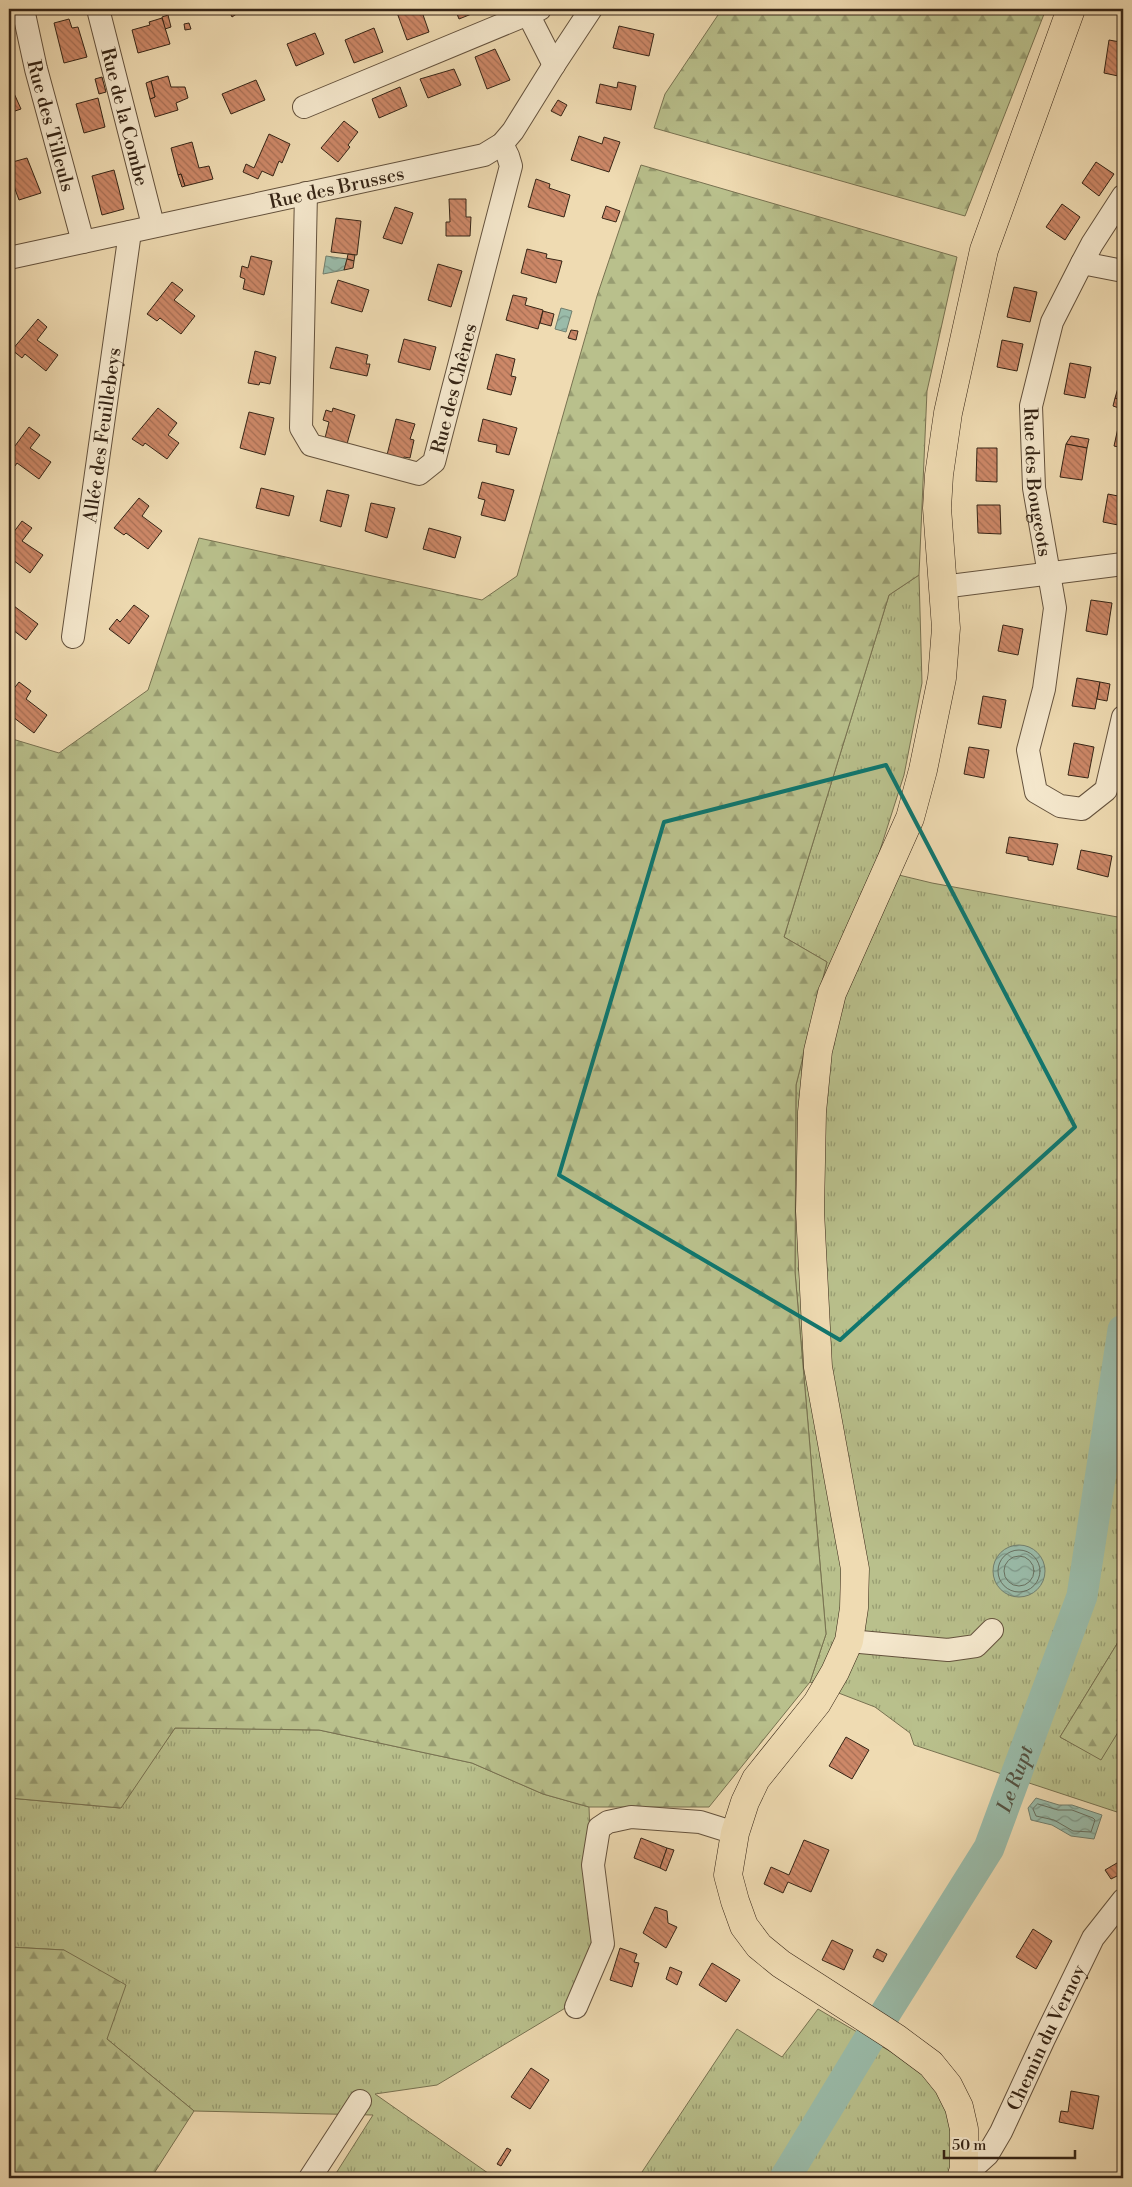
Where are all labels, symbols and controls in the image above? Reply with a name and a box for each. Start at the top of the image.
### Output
street label: Rue de la Combe [95,45,154,189]
street label: Rue des Tilleuls [21,58,80,194]
street label: Rue des Brusses [267,162,406,214]
street label: Rue des Chênes [426,321,483,456]
street label: Allée des Feuillebeys [78,346,127,525]
street label: Rue des Bougeots [1018,407,1057,559]
water label: Le Rupt [992,1742,1040,1817]
street label: Chemin du Vernoy [1002,1960,1092,2115]
scale bar [944,2127,1076,2159]
text: 50 m [952,2136,986,2155]

